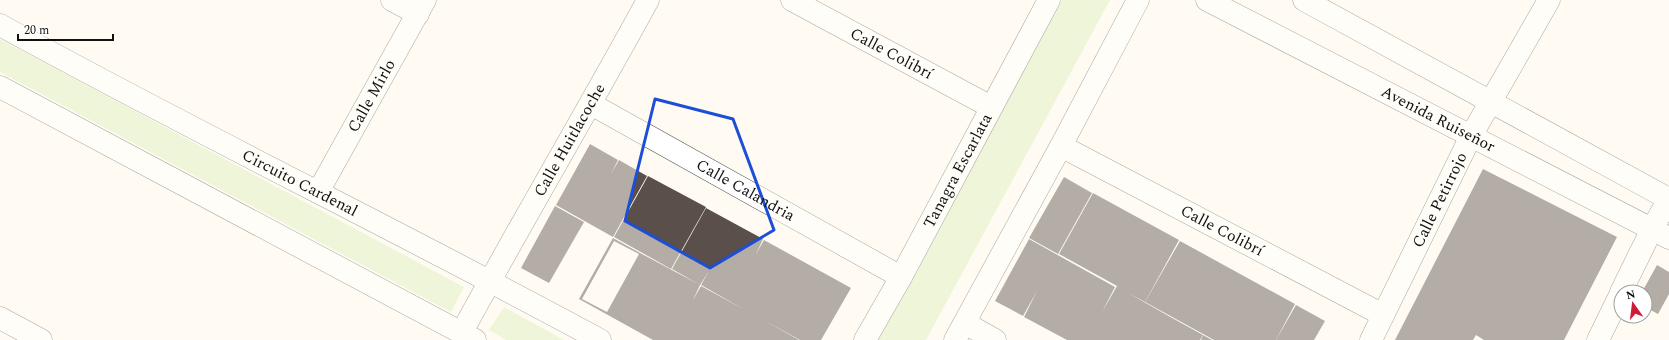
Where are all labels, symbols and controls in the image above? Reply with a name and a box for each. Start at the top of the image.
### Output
scale bar [18,16,113,42]
text: 20 m [24,21,49,40]
street label: Calle Colibrí [846,21,938,86]
street label: Calle Mirlo [341,55,402,137]
street label: Calle Huitlacoche [528,79,611,201]
street label: Avenida Ruiseñor [1377,80,1499,158]
street label: Tanagra Escarlata [917,109,998,233]
street label: Circuito Cardenal [238,143,362,223]
street label: Calle Petirrojo [1406,148,1473,252]
street label: Calle Calandria [692,153,800,228]
street label: Calle Colibrí [1176,199,1269,263]
north arrow [1613,284,1653,324]
text: N [1624,285,1637,304]

